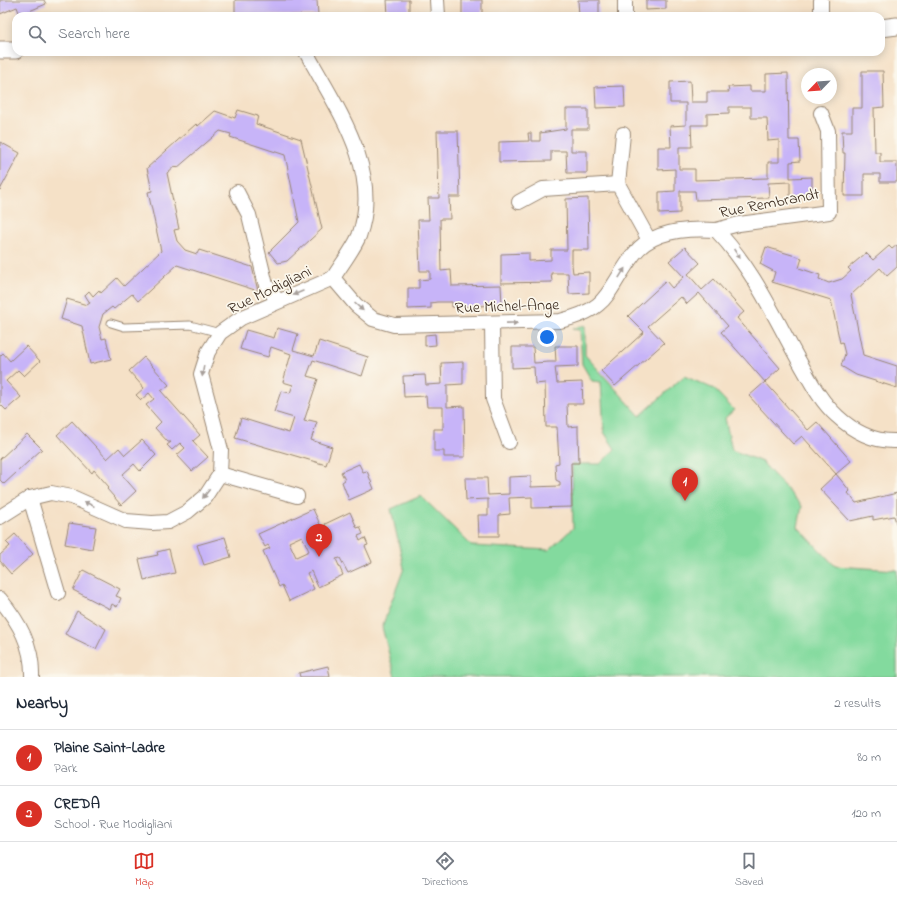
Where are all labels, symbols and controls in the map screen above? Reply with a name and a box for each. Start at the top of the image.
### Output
search box [12,12,885,56]
icon: search [26,23,48,45]
text: Search here [58,23,130,45]
north arrow [801,68,837,104]
street label: Rue Rembrandt [717,182,822,225]
one-way arrow [733,249,741,259]
street label: Rue Modigliani [224,260,316,321]
one-way arrow [618,267,625,279]
one-way arrow [292,290,303,296]
street label: Rue Michel-Ange [454,293,560,321]
one-way arrow [354,302,364,312]
one-way arrow [506,319,518,326]
your location [537,327,557,347]
one-way arrow [200,365,206,377]
pin: 1 [672,468,698,501]
one-way arrow [202,488,210,499]
one-way arrow [83,501,95,507]
pin: 2 [306,524,332,557]
text: Nearby [16,691,68,716]
text: 2 results [834,694,881,713]
text: Plaine Saint-Ladre [54,737,165,759]
text: 1 [27,748,31,767]
text: 80 m [857,748,881,767]
text: Park [54,759,78,778]
text: CREDA [54,793,100,815]
text: 2 [26,804,32,823]
text: 120 m [851,804,881,823]
text: School · Rue Modigliani [54,815,172,834]
tab: Map [133,850,155,890]
tab: Directions [422,850,468,890]
tab: Saved [735,850,764,890]

